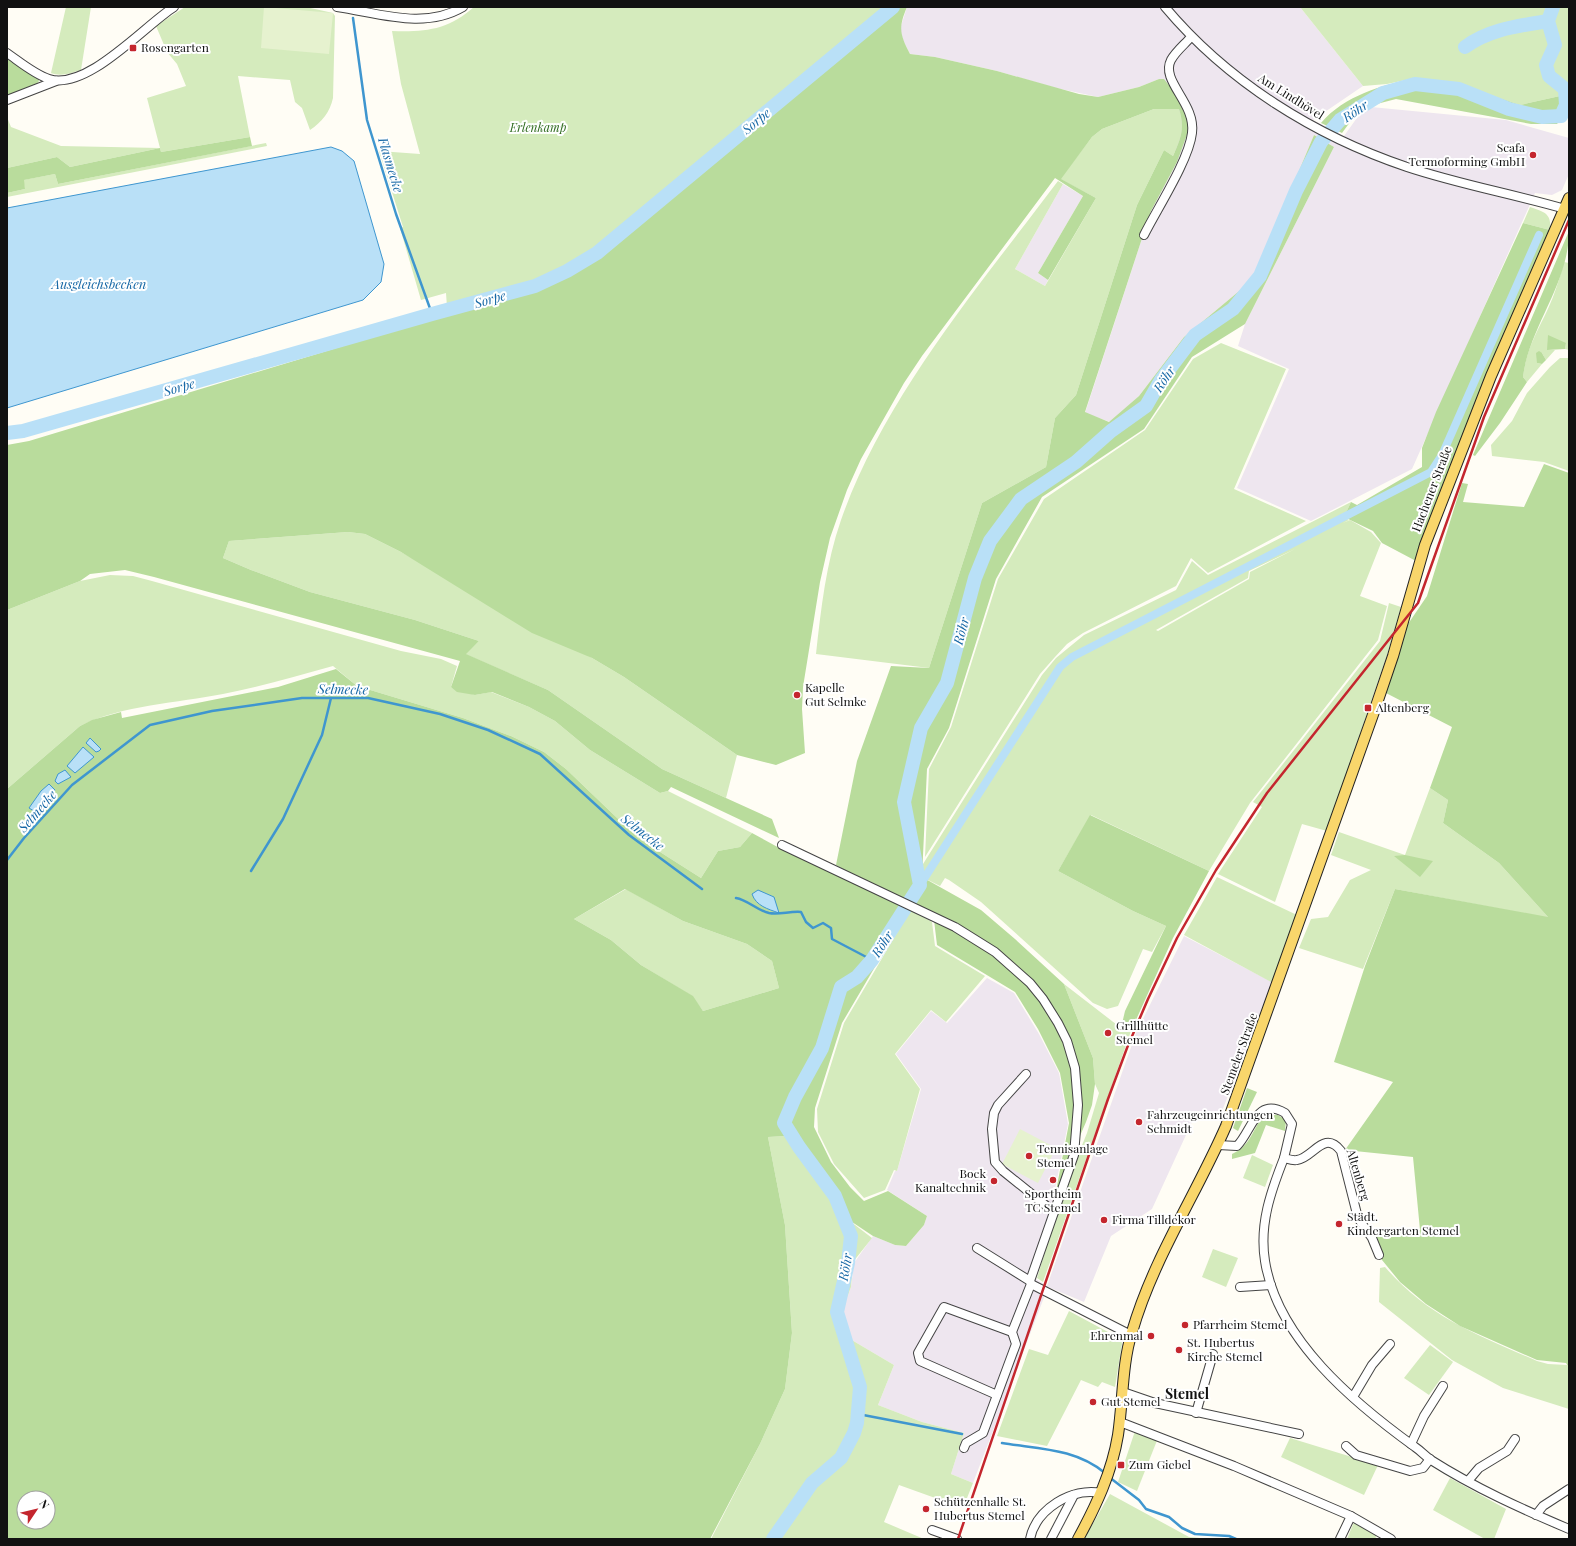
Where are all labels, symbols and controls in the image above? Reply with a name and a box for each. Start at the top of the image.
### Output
place label: Rosengarten [141,39,209,55]
marker: Rosengarten [128,43,138,53]
street label: Am Lindhövel [1255,69,1328,123]
water label: Röhr [1338,96,1371,126]
water label: Sorpe [737,104,774,138]
park label: Erlenkamp [509,119,567,135]
water label: Flasmecke [375,134,408,195]
place label: Scafa Termoforming GmbH [1408,139,1525,169]
marker: Scafa Termoforming GmbH [1528,150,1538,160]
water label: Ausgleichsbecken [50,275,146,292]
water label: Sorpe [471,286,508,311]
water label: Röhr [1148,362,1179,396]
water label: Sorpe [160,374,197,399]
street label: Hachener Straße [1407,444,1455,534]
water label: Röhr [948,615,972,647]
place label: Kapelle Gut Selmke [805,679,866,709]
water label: Selmecke [317,680,369,697]
marker: Kapelle Gut Selmke [792,690,802,700]
place label: Altenberg [1375,699,1430,715]
marker: Altenberg [1363,703,1373,713]
water label: Selmecke [13,786,60,836]
water label: Selmecke [617,809,669,854]
water label: Röhr [866,927,896,961]
street label: Stemeler Straße [1216,1010,1260,1097]
place label: Grillhütte Stemel [1116,1017,1168,1047]
marker: Grillhütte Stemel [1103,1028,1113,1038]
place label: Fahrzeugeinrichtungen Schmidt [1147,1106,1273,1136]
marker: Fahrzeugeinrichtungen Schmidt [1134,1117,1144,1127]
place label: Tennisanlage Stemel [1037,1140,1108,1170]
street label: Altenberg [1343,1146,1375,1203]
marker: Tennisanlage Stemel [1024,1151,1034,1161]
place label: Bock Kanaltechnik [915,1165,986,1195]
marker: Sportheim TC Stemel [1048,1175,1058,1185]
marker: Bock Kanaltechnik [989,1176,999,1186]
place label: Sportheim TC Stemel [1025,1185,1082,1215]
place label: Städt. Kindergarten Stemel [1347,1208,1459,1238]
place label: Firma Tilldekor [1112,1211,1196,1227]
marker: Firma Tilldekor [1099,1215,1109,1225]
marker: Städt. Kindergarten Stemel [1334,1219,1344,1229]
water label: Röhr [834,1251,855,1283]
place label: Pfarrheim Stemel [1193,1316,1288,1332]
marker: Pfarrheim Stemel [1180,1320,1190,1330]
place label: Ehrenmal [1090,1327,1144,1343]
marker: Ehrenmal [1146,1331,1156,1341]
place label: St. Hubertus Kirche Stemel [1187,1334,1263,1364]
marker: St. Hubertus Kirche Stemel [1174,1345,1184,1355]
district label: Stemel [1165,1384,1210,1403]
place label: Gut Stemel [1101,1393,1161,1409]
marker: Gut Stemel [1088,1397,1098,1407]
place label: Zum Giebel [1129,1456,1192,1472]
marker: Zum Giebel [1116,1460,1126,1470]
north arrow [16,1490,56,1530]
place label: Schützenhalle St. Hubertus Stemel [934,1493,1026,1523]
text: N [36,1496,53,1512]
marker: Schützenhalle St. Hubertus Stemel [921,1504,931,1514]

